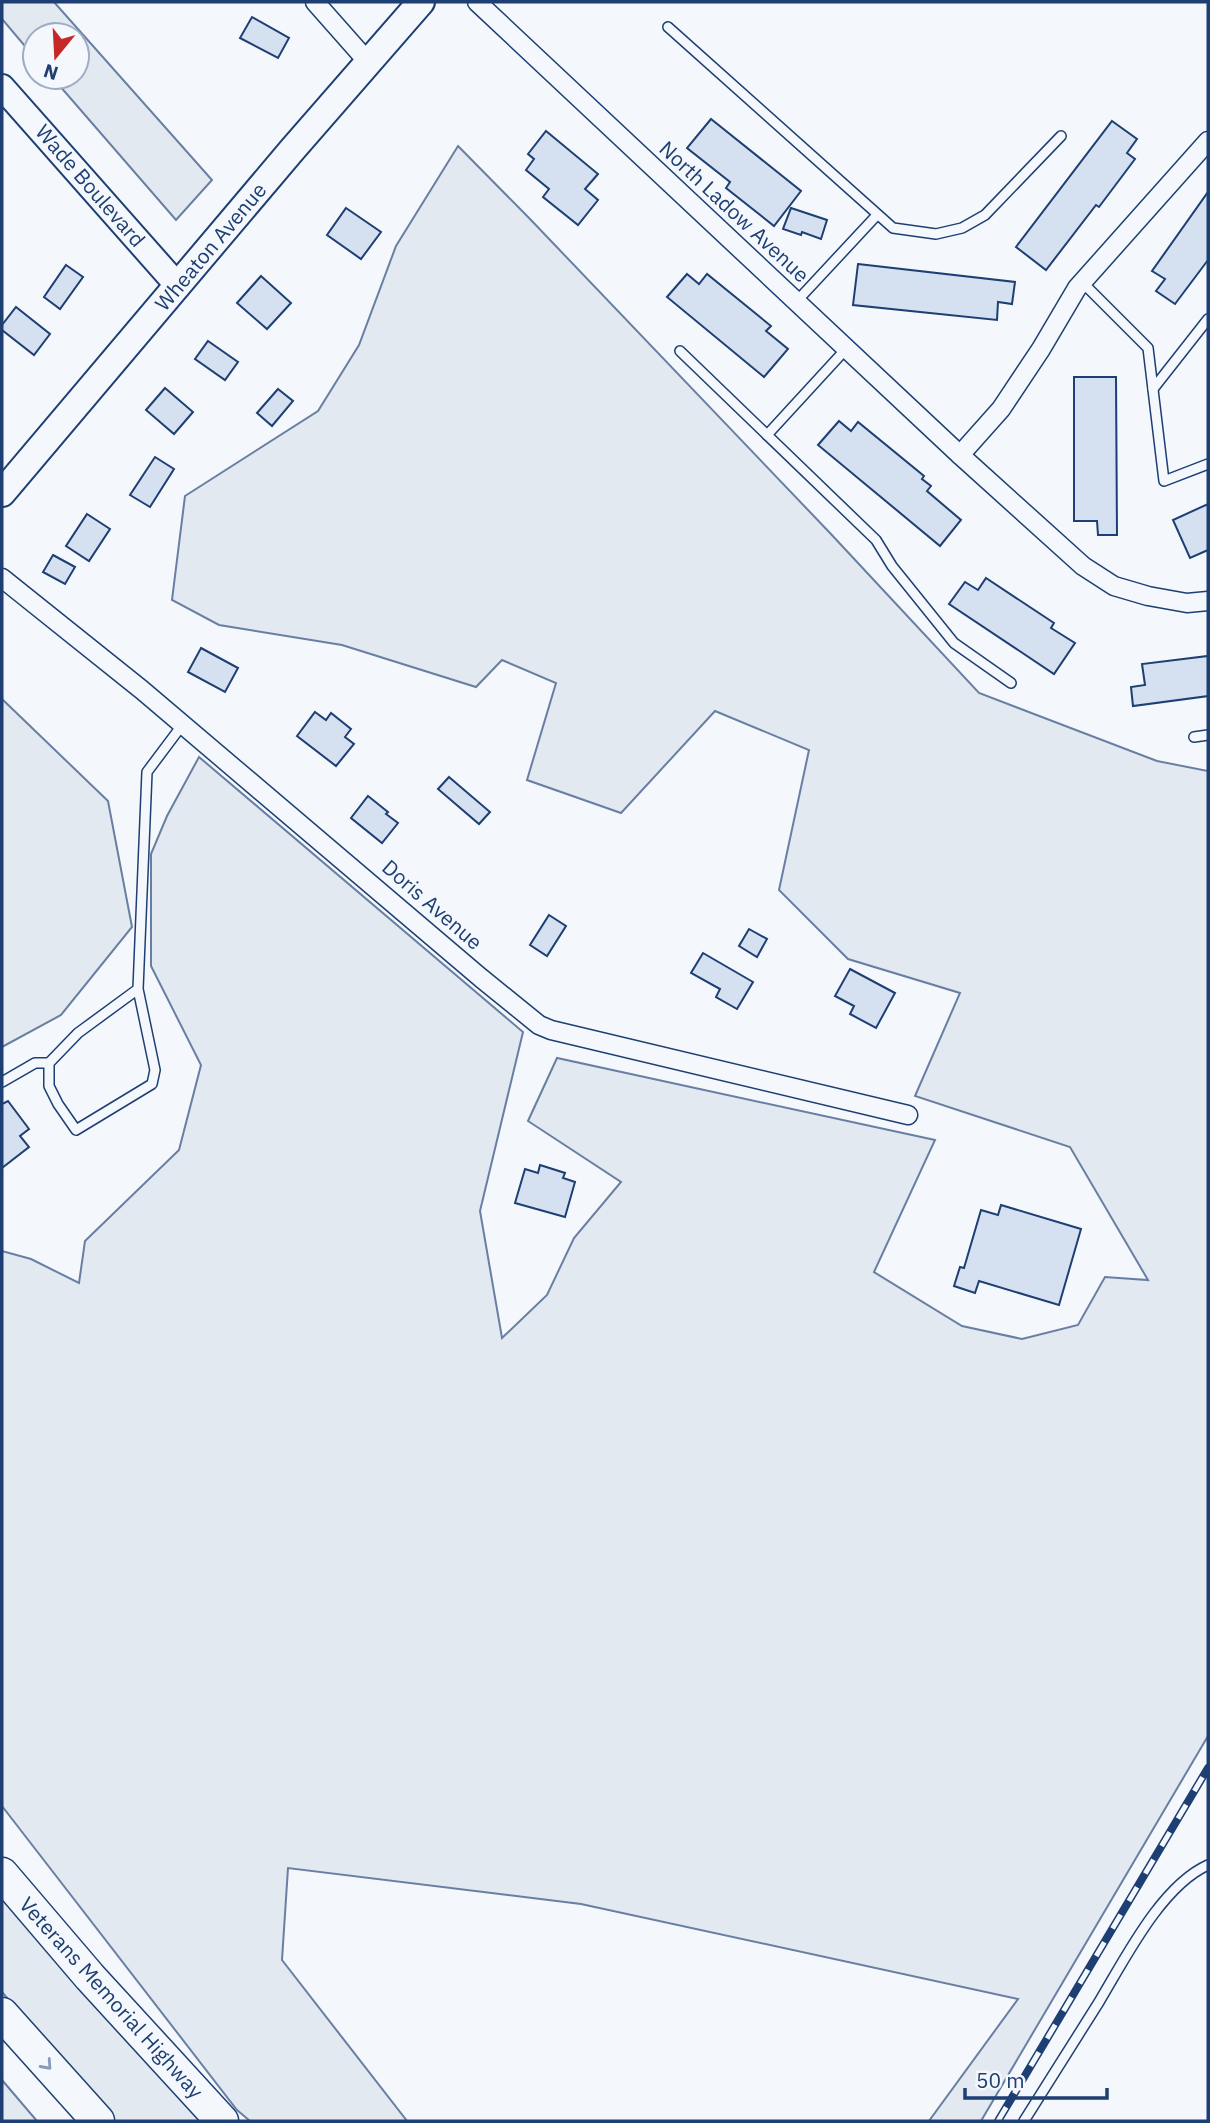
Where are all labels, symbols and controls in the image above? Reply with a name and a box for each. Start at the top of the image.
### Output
north arrow [21,21,91,91]
text: N [40,59,61,86]
street label: Wade Boulevard [30,118,152,253]
street label: North Ladow Avenue [654,134,816,288]
street label: Wheaton Avenue [148,176,272,316]
street label: Doris Avenue [377,853,489,956]
street label: Veterans Memorial Highway [14,1890,210,2105]
scale bar [965,2056,1107,2100]
one-way arrow [39,2057,52,2070]
text: 50 m [976,2066,1025,2094]

